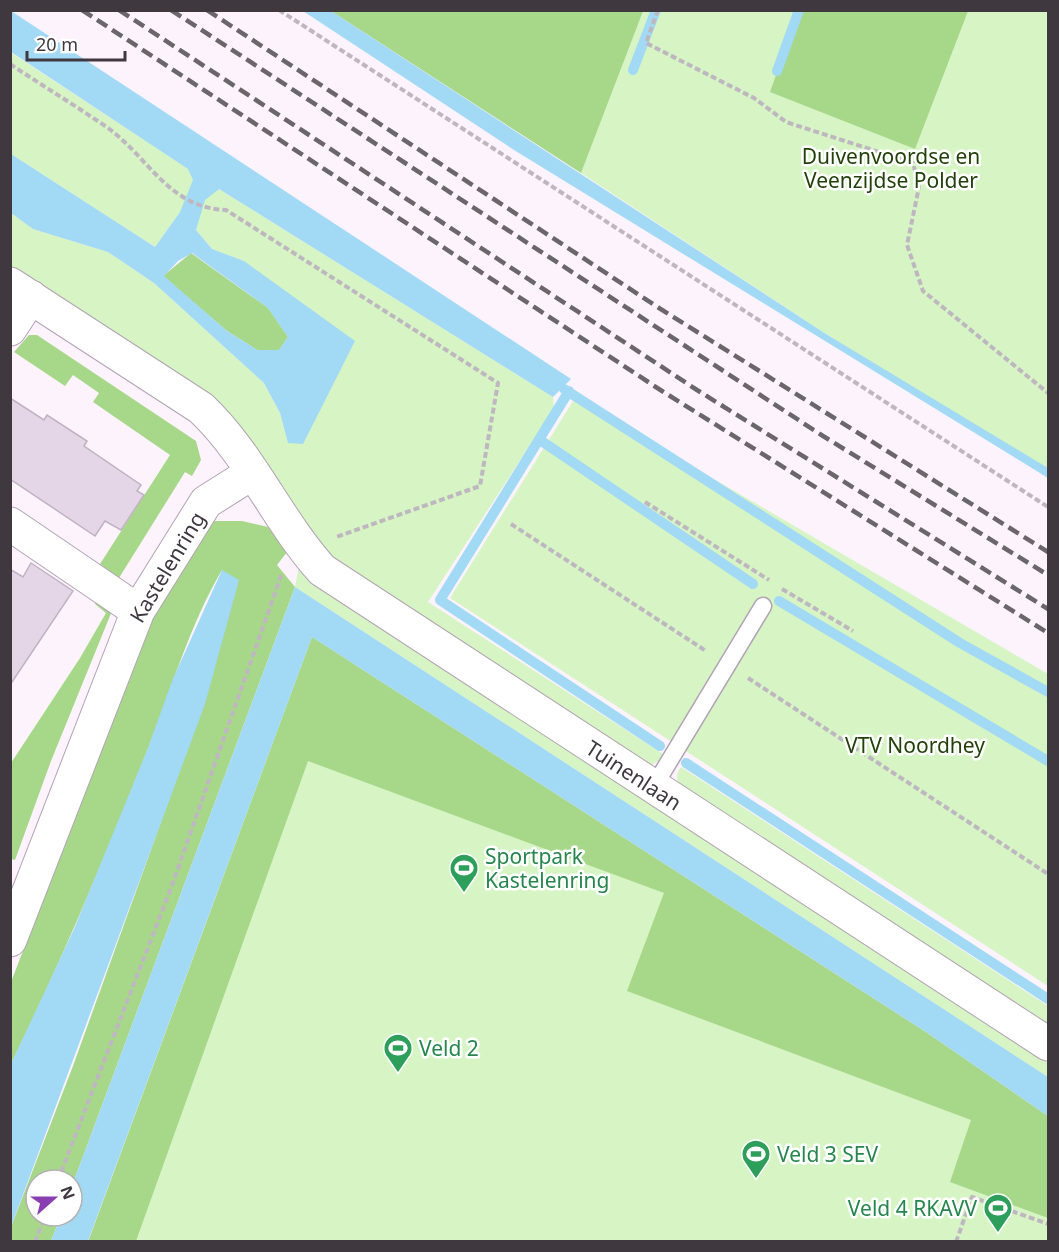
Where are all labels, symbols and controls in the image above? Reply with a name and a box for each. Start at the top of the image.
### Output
scale bar [27,24,124,62]
text: 20 m [36,32,78,56]
park label: Duivenvoordse en Veenzijdse Polder [802,142,980,194]
street label: Kastelenring [123,506,211,628]
park label: VTV Noordhey [845,731,985,759]
street label: Tuinenlaan [581,734,687,816]
place label: Sportpark Kastelenring [485,842,610,894]
sports icon: Sportpark Kastelenring [448,852,480,894]
sports icon: Veld 2 [382,1032,414,1074]
place label: Veld 2 [419,1034,479,1062]
sports icon: Veld 3 SEV [740,1138,772,1180]
place label: Veld 3 SEV [777,1140,878,1168]
north arrow [24,1168,84,1228]
text: N [55,1183,81,1203]
sports icon: Veld 4 RKAVV [982,1192,1014,1234]
place label: Veld 4 RKAVV [848,1194,977,1222]

